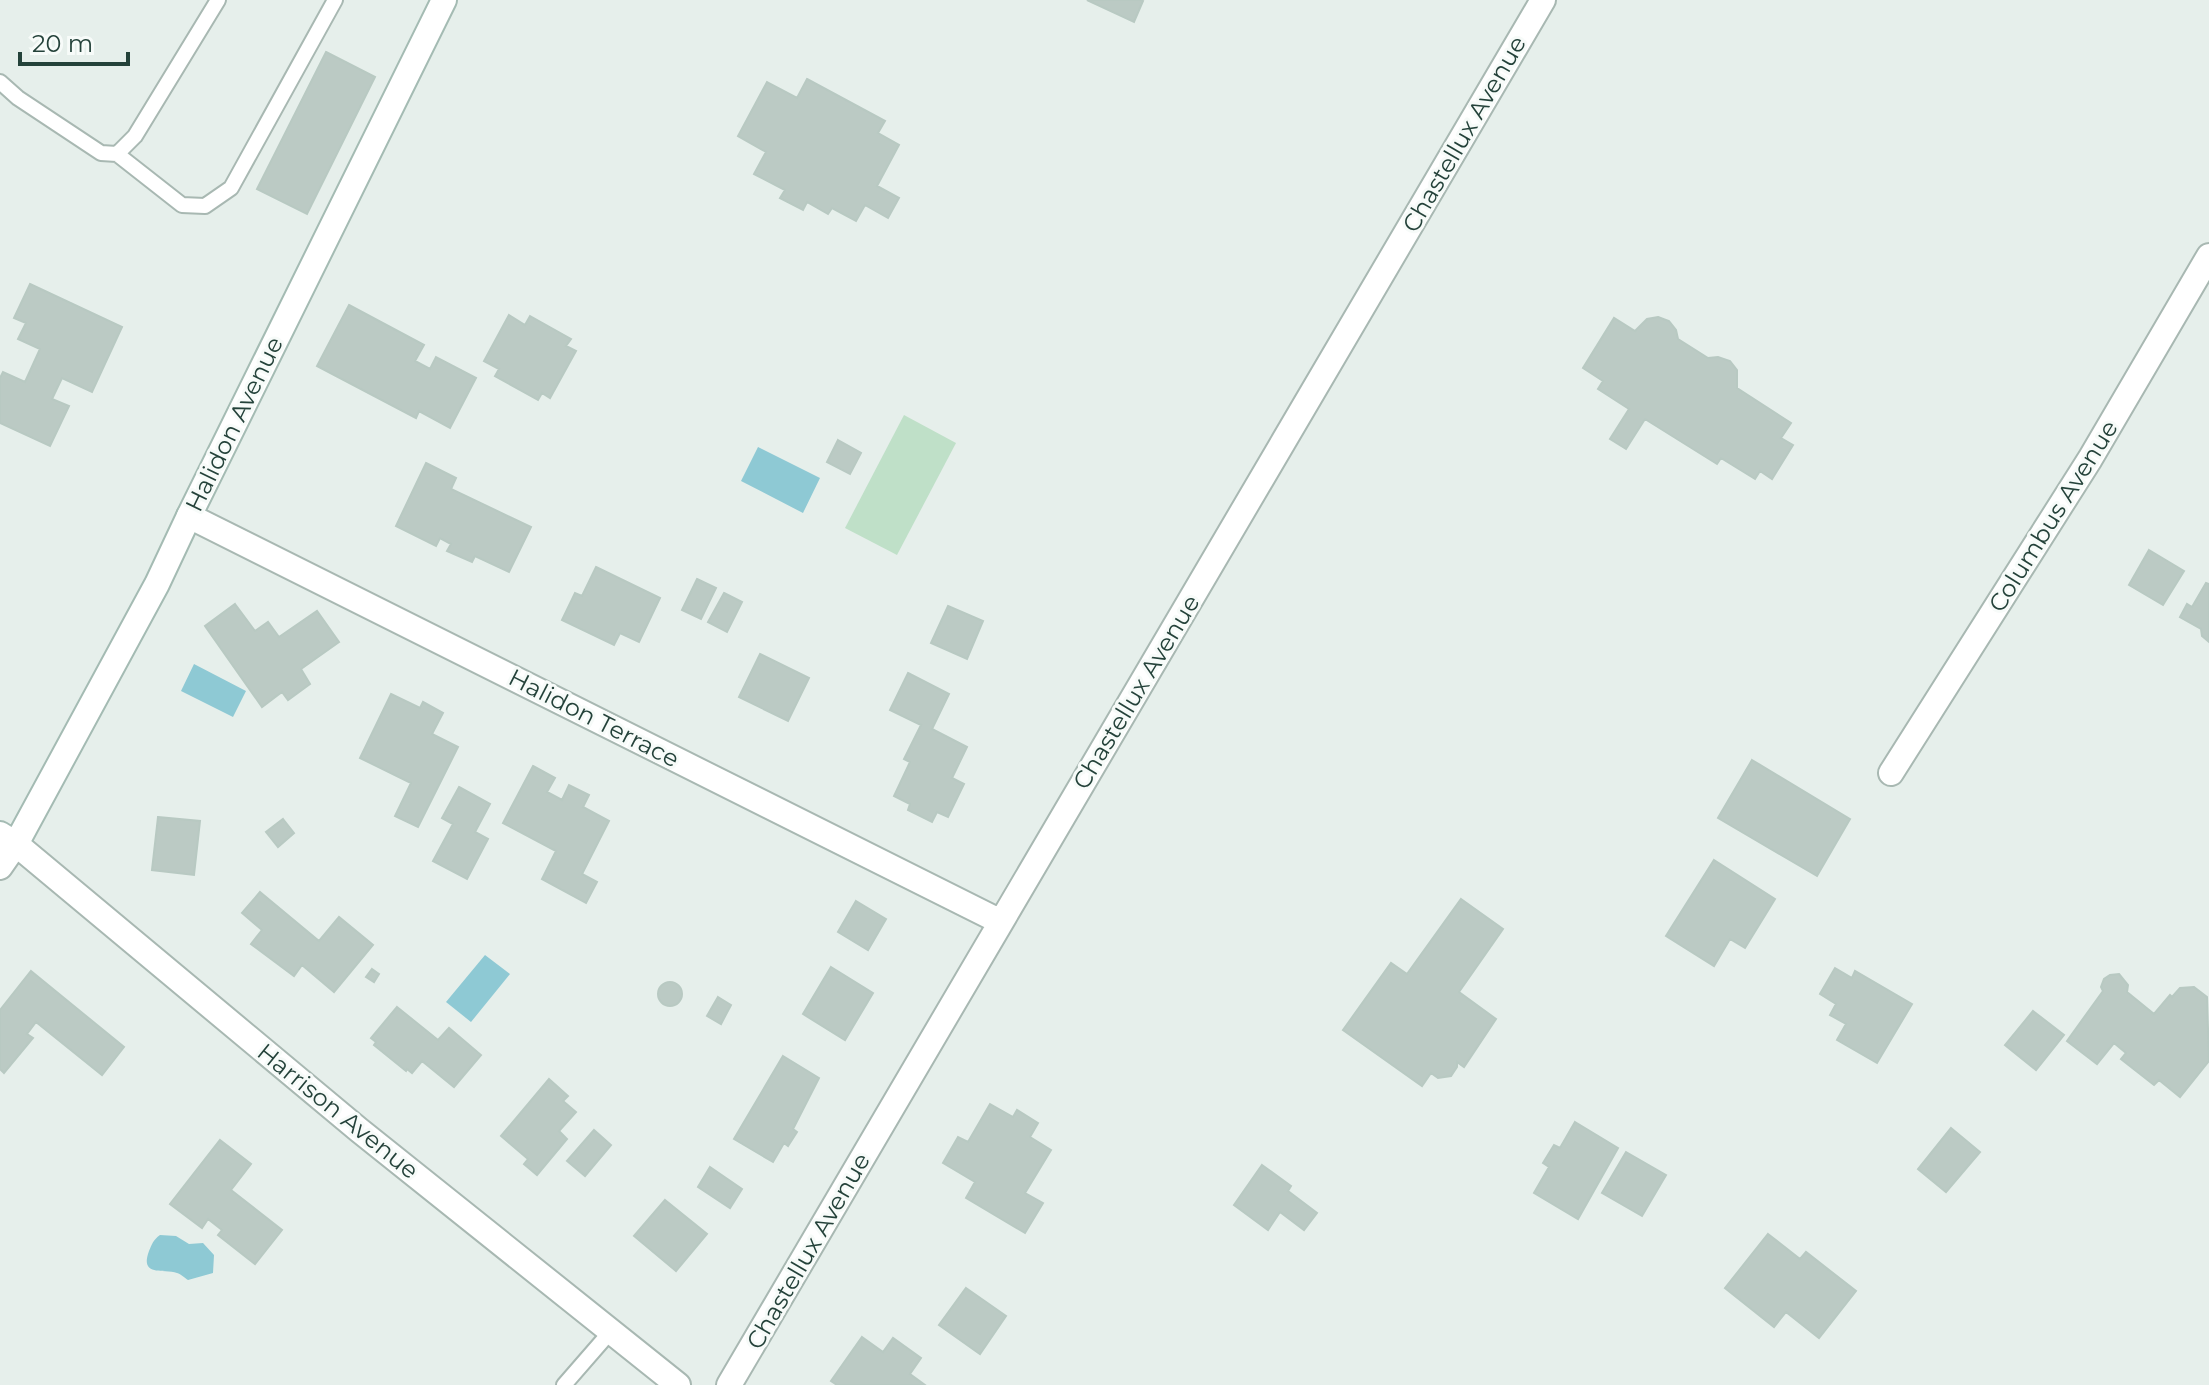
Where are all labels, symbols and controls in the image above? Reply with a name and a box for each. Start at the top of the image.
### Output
scale bar [20,16,128,66]
text: 20 m [32,29,93,58]
street label: Chastellux Avenue [1396,31,1532,237]
street label: Halidon Avenue [179,332,289,516]
street label: Columbus Avenue [1982,415,2124,617]
street label: Chastellux Avenue [1066,590,1206,794]
street label: Halidon Terrace [504,663,684,773]
street label: Harrison Avenue [252,1037,424,1185]
street label: Chastellux Avenue [740,1148,876,1354]

